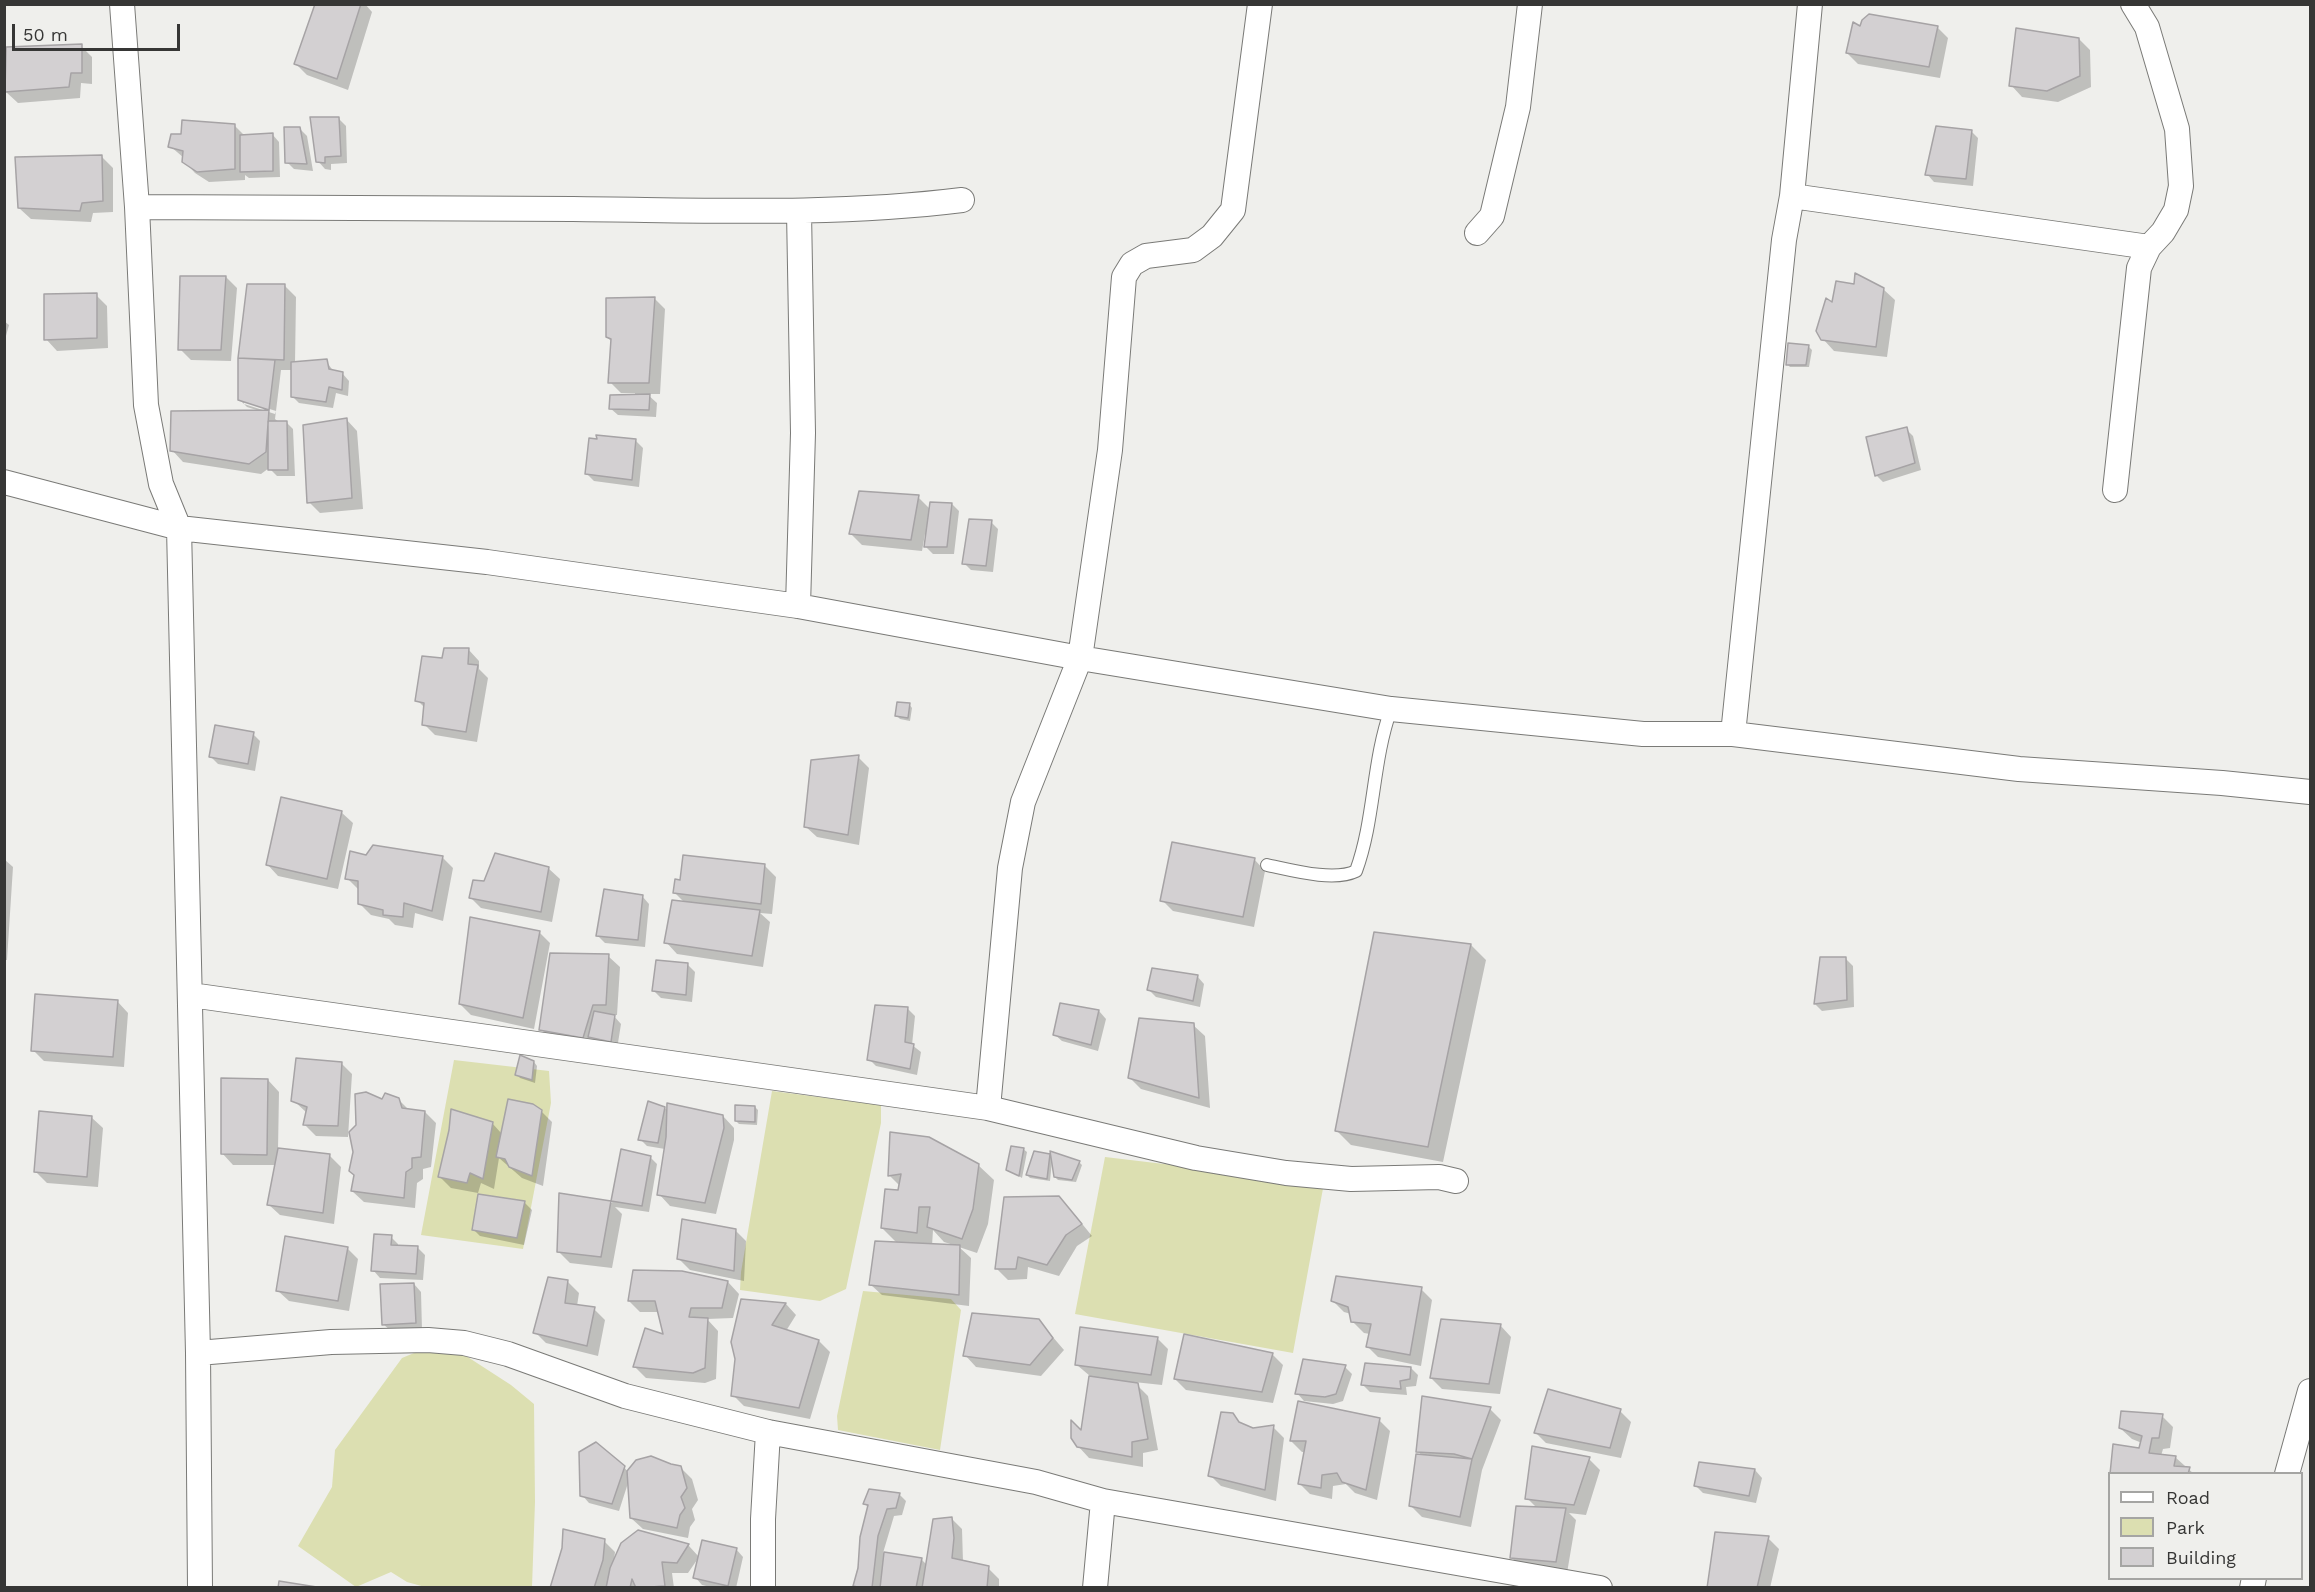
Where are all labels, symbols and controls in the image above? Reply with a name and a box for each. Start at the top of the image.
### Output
scale bar [15,12,183,50]
text: 50 m [23,24,68,45]
legend [2108,1472,2303,1580]
text: Road [2166,1487,2210,1508]
text: Park [2166,1517,2205,1538]
text: Building [2166,1547,2236,1568]

